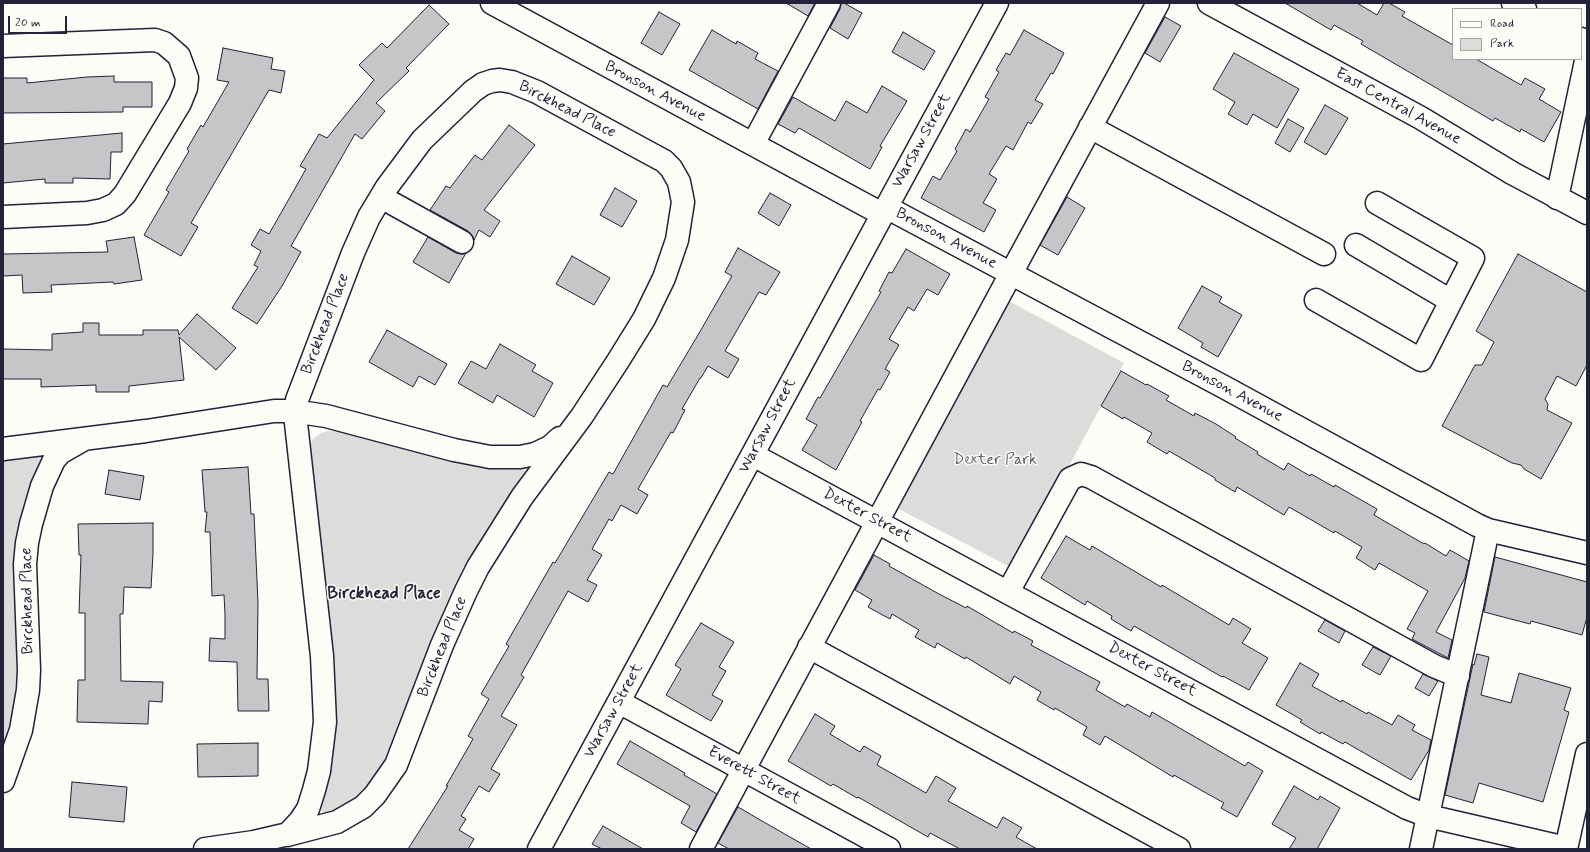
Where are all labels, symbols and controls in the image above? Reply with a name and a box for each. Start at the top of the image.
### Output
scale bar [10,8,69,34]
legend [1452,8,1582,60]
text: 20 m [15,15,41,31]
text: Road [1490,16,1514,32]
text: Park [1490,36,1514,52]
street label: Bronson Avenue [601,57,709,127]
street label: East Central Avenue [1332,65,1464,149]
street label: Birckhead Place [515,77,619,143]
street label: Warsaw Street [888,91,956,191]
street label: Bronson Avenue [892,204,1000,274]
street label: Birckhead Place [298,271,354,377]
street label: Bronson Avenue [1178,357,1286,427]
street label: Warsaw Street [735,375,801,477]
park label: Dexter Park [953,451,1037,471]
street label: Dexter Street [819,485,915,547]
street label: Birckhead Place [17,548,39,654]
district label: Birckhead Place [327,584,441,604]
street label: Birckhead Place [414,594,472,700]
street label: Dexter Street [1104,639,1200,701]
street label: Warsaw Street [580,661,648,761]
street label: Everett Street [704,743,804,809]

